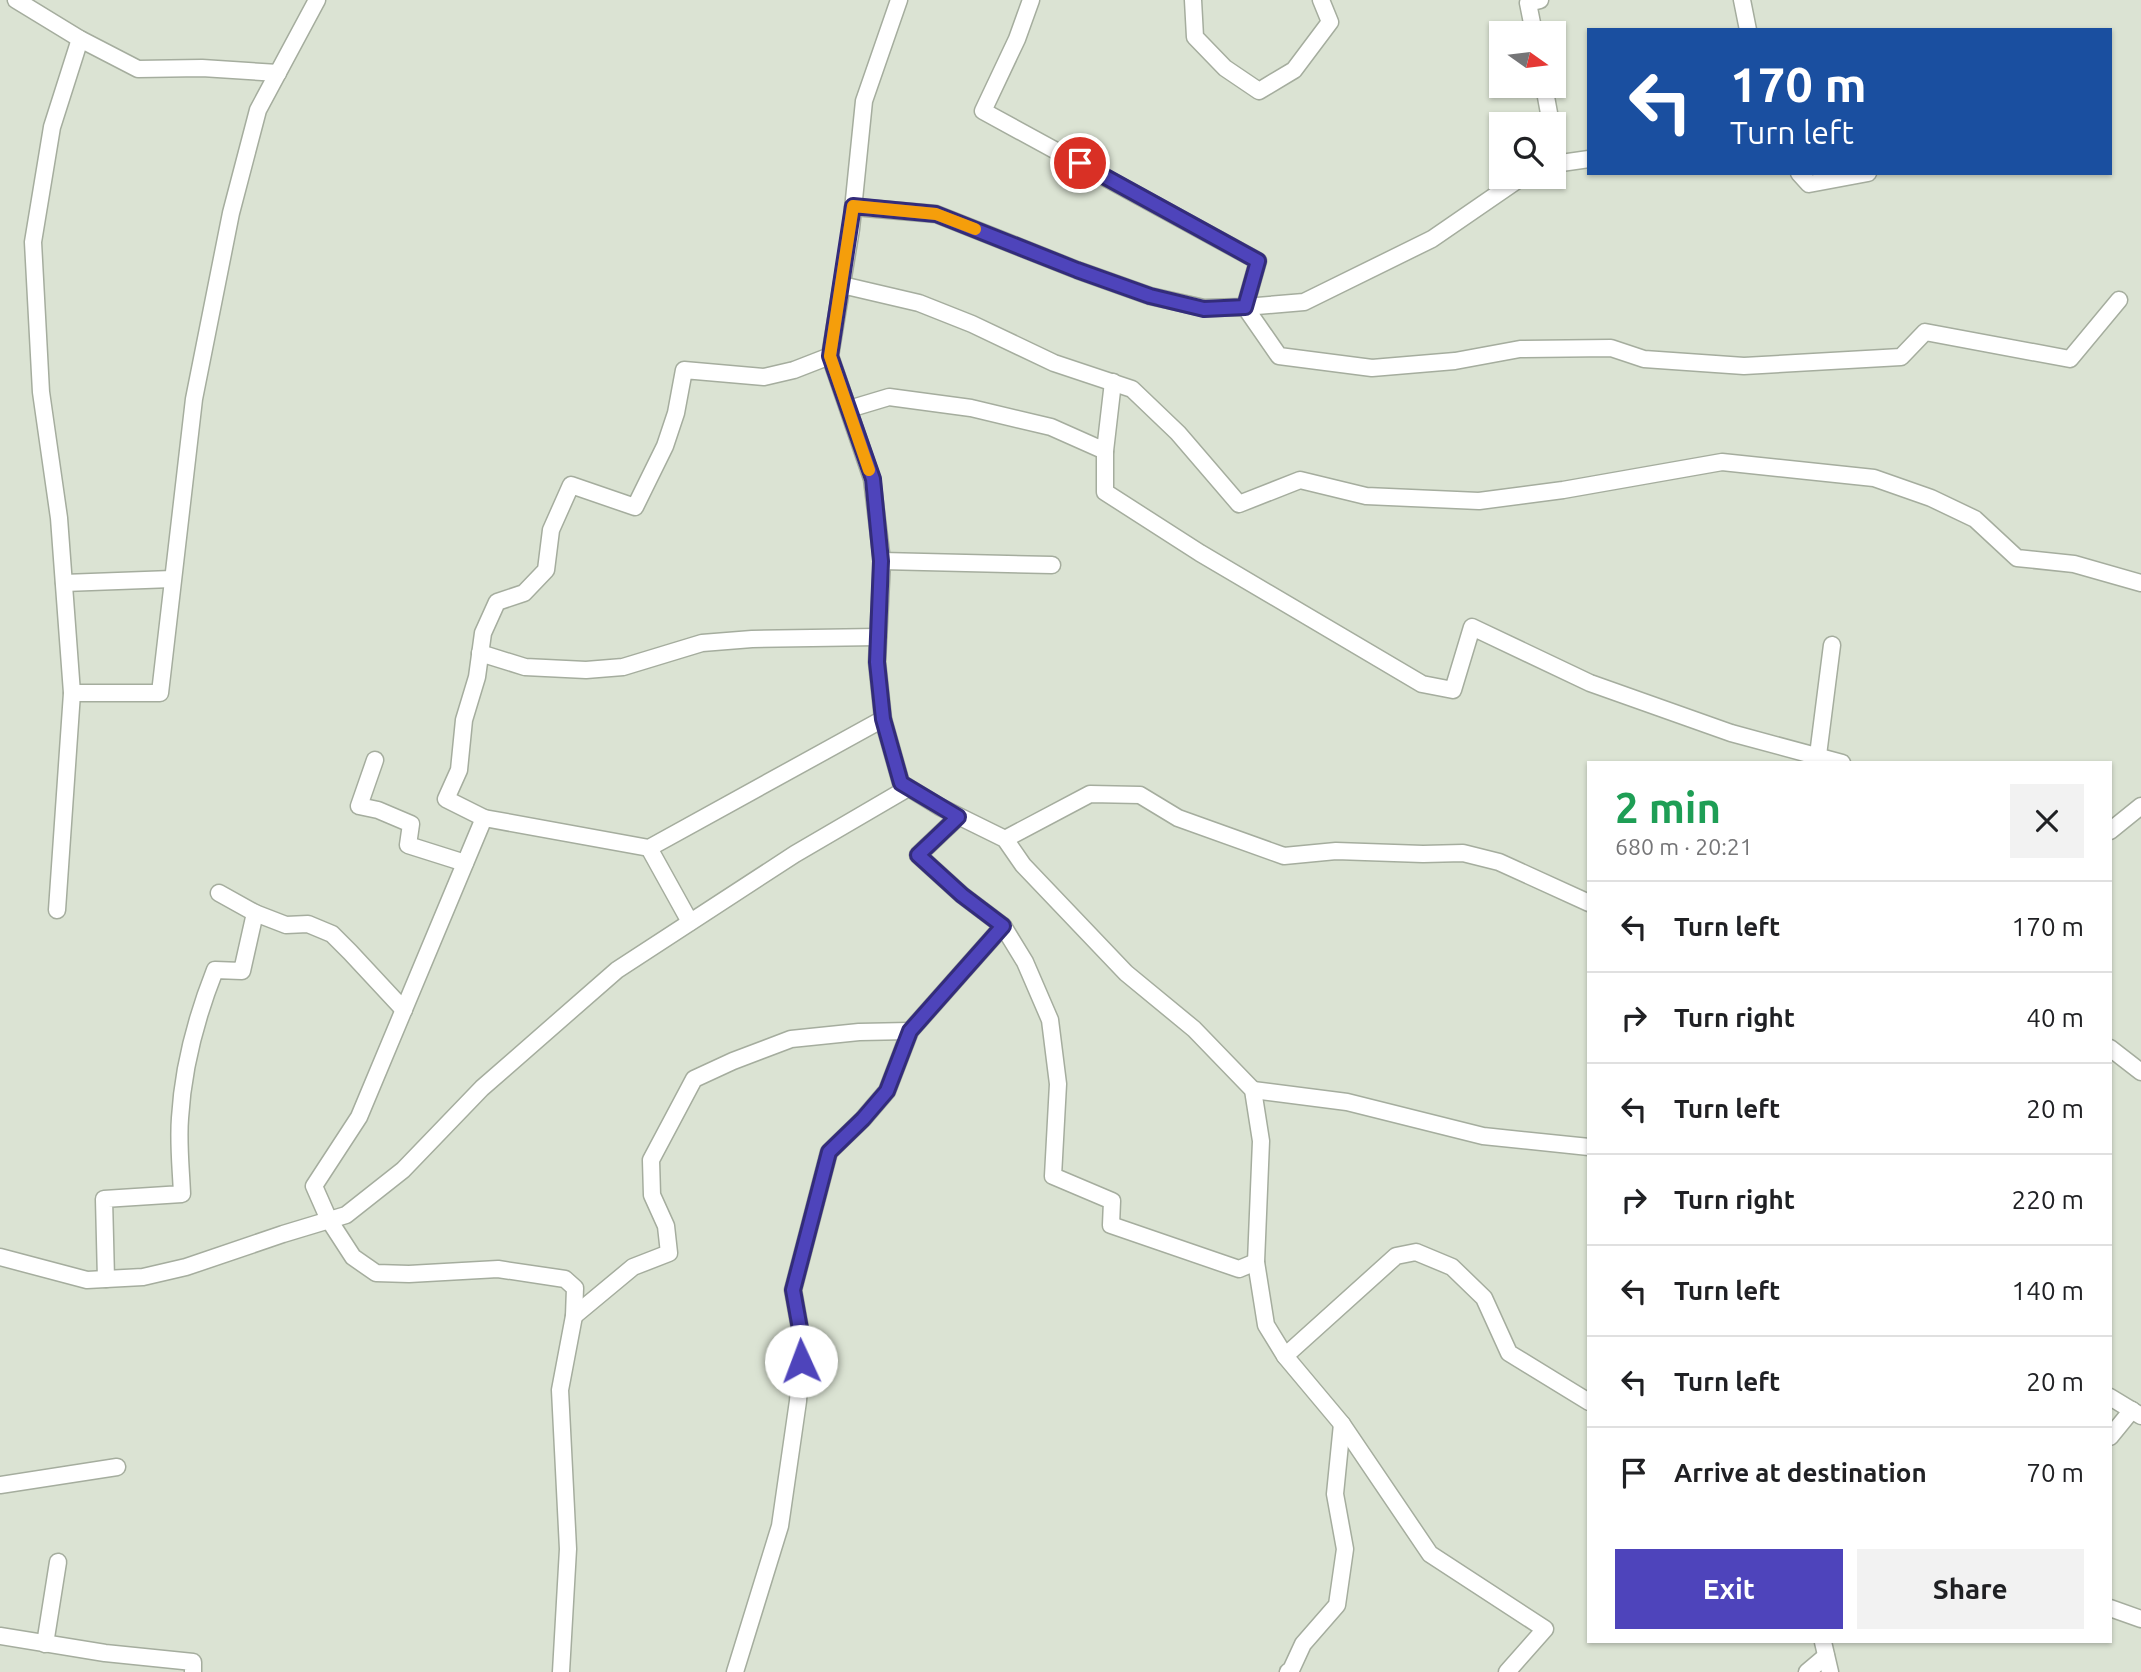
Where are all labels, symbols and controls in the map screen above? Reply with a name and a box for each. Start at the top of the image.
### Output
north arrow [1489,21,1566,98]
map controls [1489,21,1566,189]
icon: left [1615,56,1706,147]
text: 170 m [1730,56,1867,111]
button: search [1489,112,1566,189]
text: Turn left [1730,114,1854,150]
pin [1050,133,1110,193]
icon: arrive [1061,144,1099,182]
text: 2 min [1615,784,1721,831]
button: close [2010,784,2084,858]
text: 680 m · 20:21 [1615,834,1753,859]
icon: left [1615,908,1653,946]
text: Turn left [1674,912,1780,941]
text: 170 m [2012,912,2084,941]
icon: right [1615,999,1653,1037]
text: Turn right [1674,1003,1795,1032]
text: 40 m [2026,1003,2084,1032]
icon: left [1615,1090,1653,1128]
text: Turn left [1674,1094,1780,1123]
text: 20 m [2026,1094,2084,1123]
icon: right [1615,1181,1653,1219]
text: Turn right [1674,1185,1795,1214]
text: 220 m [2012,1185,2084,1214]
icon: left [1615,1272,1653,1310]
text: Turn left [1674,1276,1780,1305]
text: 140 m [2012,1276,2084,1305]
position arrow [764,1324,838,1398]
icon: left [1615,1363,1653,1401]
text: Turn left [1674,1367,1780,1396]
text: 20 m [2026,1367,2084,1396]
icon: arrive [1615,1454,1653,1492]
text: Arrive at destination [1674,1458,1927,1487]
text: 70 m [2026,1458,2084,1487]
button: Exit [1615,1549,1843,1629]
button: Share [1857,1549,2084,1629]

